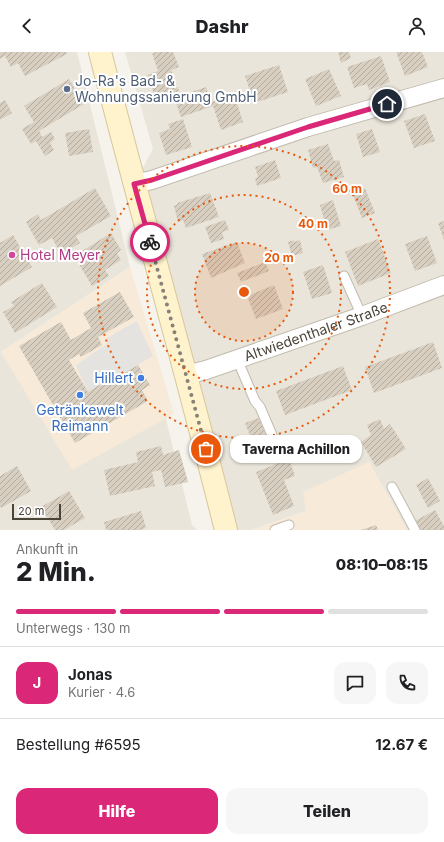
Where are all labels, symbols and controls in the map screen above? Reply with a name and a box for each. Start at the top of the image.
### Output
icon: back [16,15,38,37]
icon: person [406,15,428,37]
text: Dashr [196,16,248,37]
place label: Jo-Ra's Bad- & Wohnungssanierung GmbH [75,72,257,105]
marker: Jo-Ra's Bad- & Wohnungssanierung GmbH [62,84,72,94]
pin [370,87,404,121]
icon: home [376,93,398,115]
text: 60 m [332,181,362,196]
text: 40 m [298,216,328,231]
courier [130,222,170,262]
icon: bike [139,231,161,253]
place label: Hotel Meyer [20,246,100,263]
marker: Hotel Meyer [7,250,17,260]
text: 20 m [264,250,294,265]
centre of rings [237,285,251,299]
street label: Altwiedenthaler Straße [242,298,390,364]
place label: Hillert [94,369,133,386]
marker: Hillert [136,373,146,383]
marker: Getränkewelt Reimann [75,390,85,400]
place label: Getränkewelt Reimann [36,401,124,434]
pin [189,432,223,466]
callout: Taverna Achillon [230,435,362,463]
icon: bag [195,438,217,460]
text: Taverna Achillon [242,441,350,457]
scale bar [12,502,61,521]
text: 20 m [18,504,44,518]
text: Ankunft in [16,541,78,557]
text: 08:10–08:15 [336,555,428,574]
text: 2 Min. [16,556,96,587]
text: Unterwegs · 130 m [16,620,131,636]
button: chat [334,662,376,704]
button: phone [386,662,428,704]
text: Jonas [68,665,112,684]
text: J [33,673,41,692]
text: Kurier · 4.6 [68,684,135,700]
text: Bestellung #6595 [16,735,141,754]
text: 12.67 € [375,735,428,754]
button: Hilfe [16,788,218,834]
button: Teilen [226,788,428,834]

